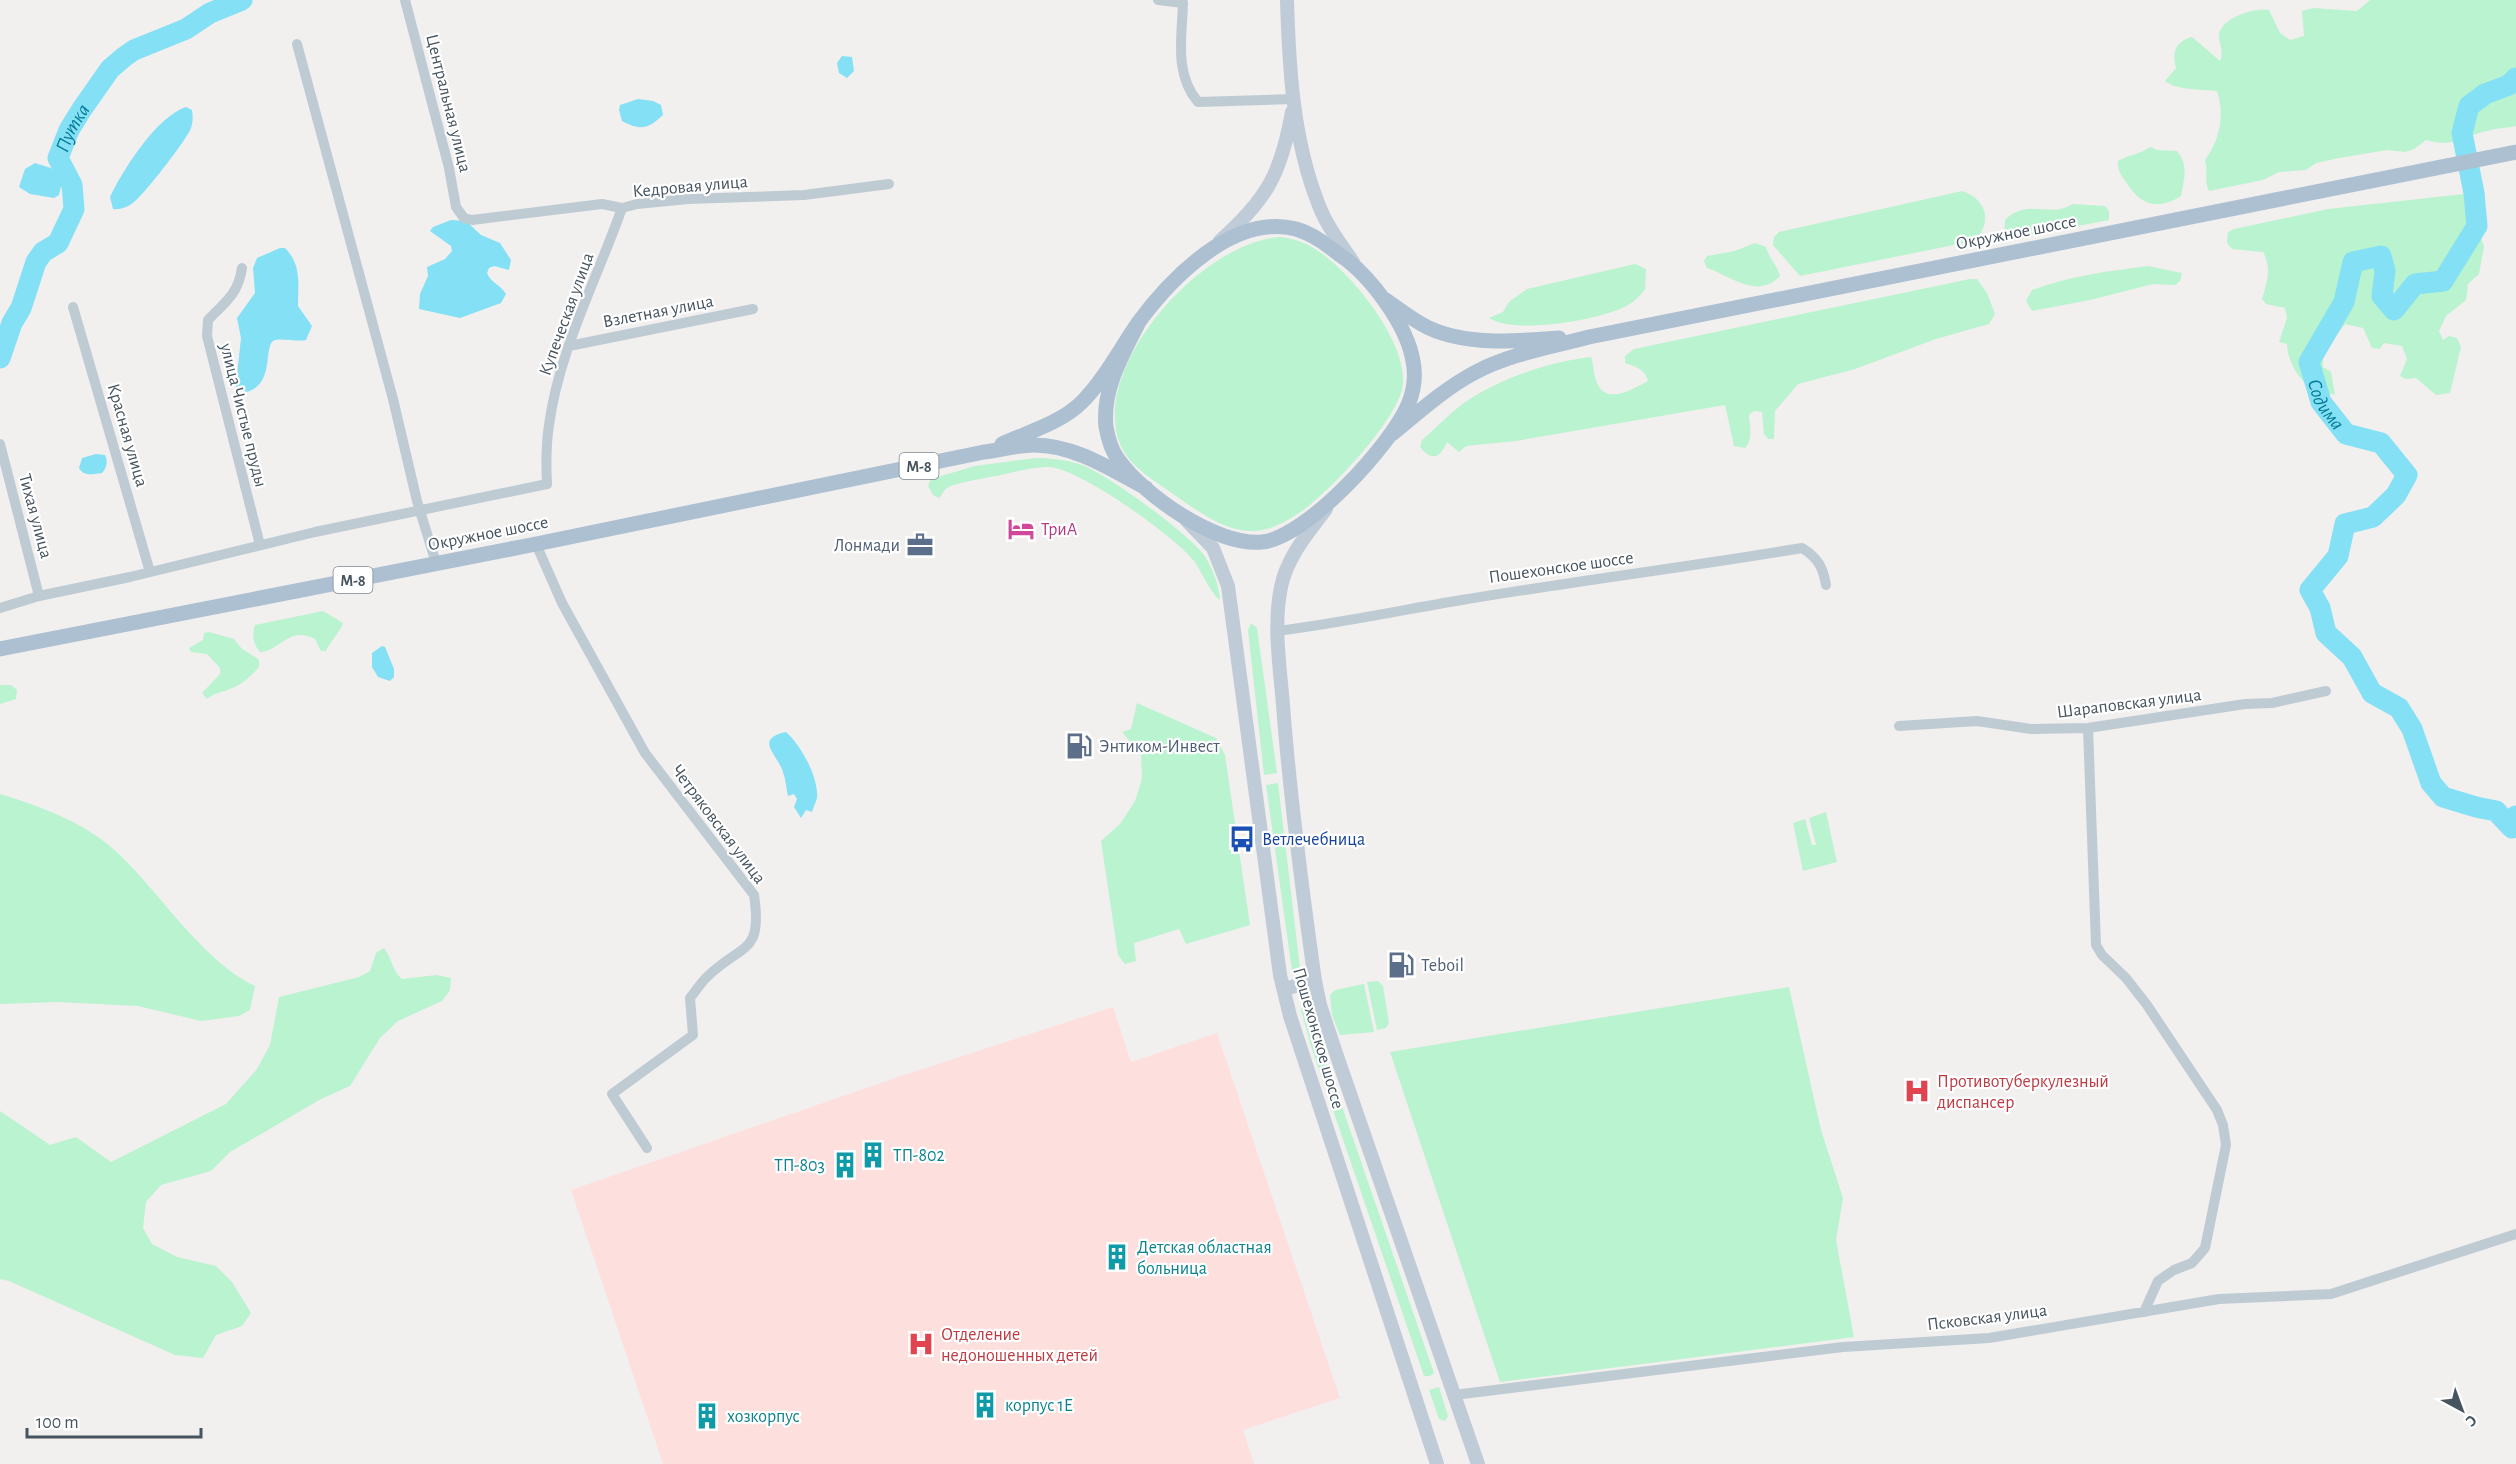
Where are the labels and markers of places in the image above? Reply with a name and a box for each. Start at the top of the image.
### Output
hotel icon: ТриА [1006,514,1036,544]
place label: ТриА [1041,521,1078,539]
office icon: Лонмади [905,530,935,560]
place label: Лонмади [834,537,900,555]
fuel station icon: Энтиком-Инвест [1064,731,1094,761]
place label: Энтиком-Инвест [1099,738,1220,756]
bus stop icon: Ветлечебница [1227,824,1257,854]
place label: Ветлечебница [1262,830,1365,849]
fuel station icon: Teboil [1386,950,1416,980]
place label: Teboil [1421,957,1464,975]
place label: Противотуберкулезный диспансер [1937,1072,2109,1112]
hospital icon: Противотуберкулезный диспансер [1902,1076,1932,1106]
building icon: ТП-802 [858,1140,888,1170]
place label: ТП-802 [893,1147,945,1165]
building icon: ТП-803 [830,1150,860,1180]
place label: ТП-803 [774,1157,825,1175]
place label: Детская областная больница [1137,1238,1272,1278]
building icon: Детская областная больница [1102,1242,1132,1272]
place label: Отделение недоношенных детей [941,1326,1098,1365]
hospital icon: Отделение недоношенных детей [906,1329,936,1359]
building icon: корпус 1Е [970,1390,1000,1420]
place label: корпус 1Е [1005,1397,1073,1415]
building icon: хозкорпус [692,1401,722,1431]
place label: хозкорпус [727,1408,800,1426]

